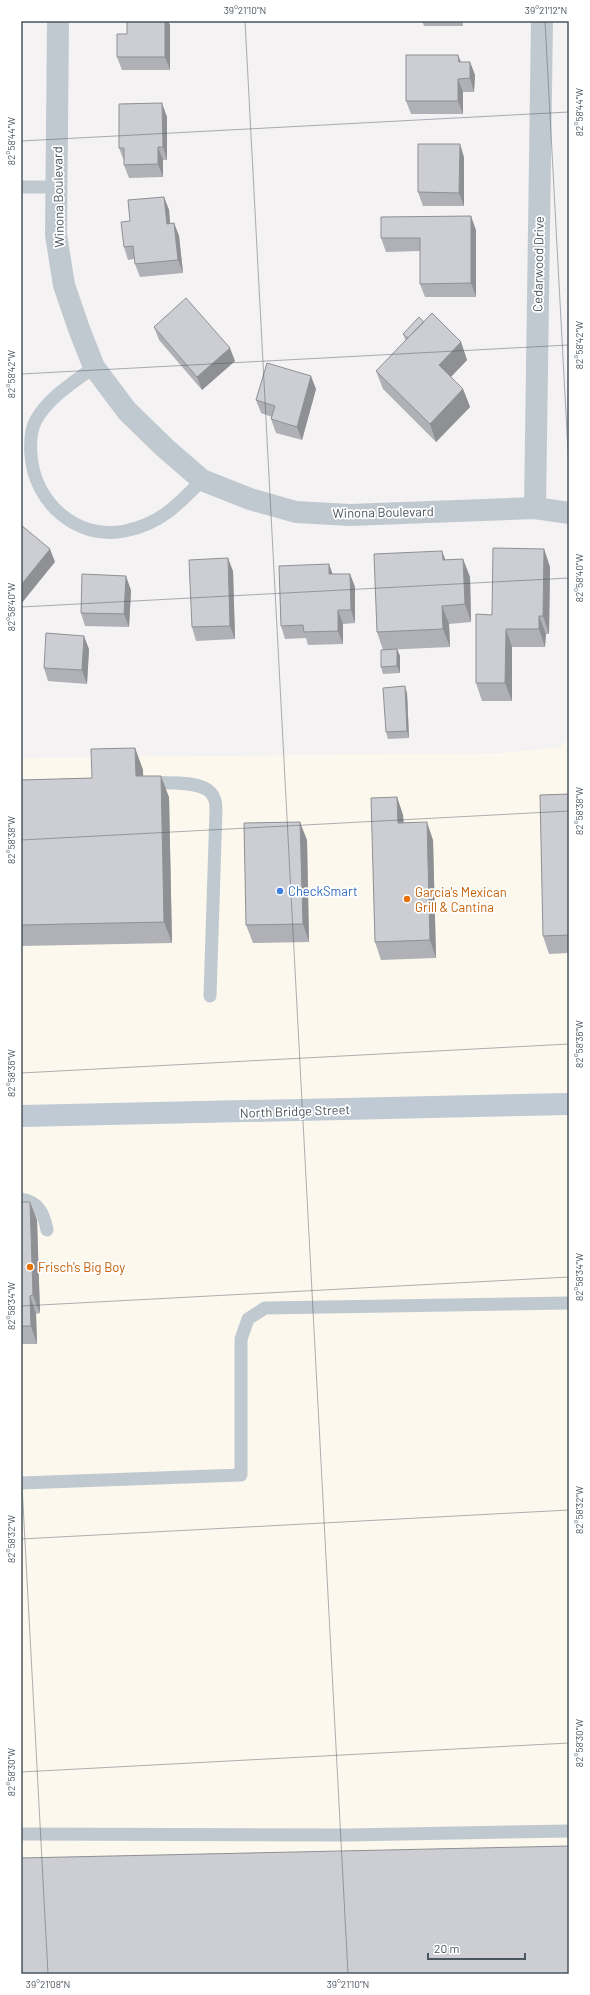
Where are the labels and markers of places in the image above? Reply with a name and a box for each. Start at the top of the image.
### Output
place label: CheckSmart [288,883,358,899]
place label: Garcia's Mexican Grill & Cantina [415,884,507,915]
marker: CheckSmart [275,886,285,896]
marker: Garcia's Mexican Grill & Cantina [402,894,412,904]
place label: Frisch's Big Boy [38,1259,125,1275]
marker: Frisch's Big Boy [25,1262,35,1272]

